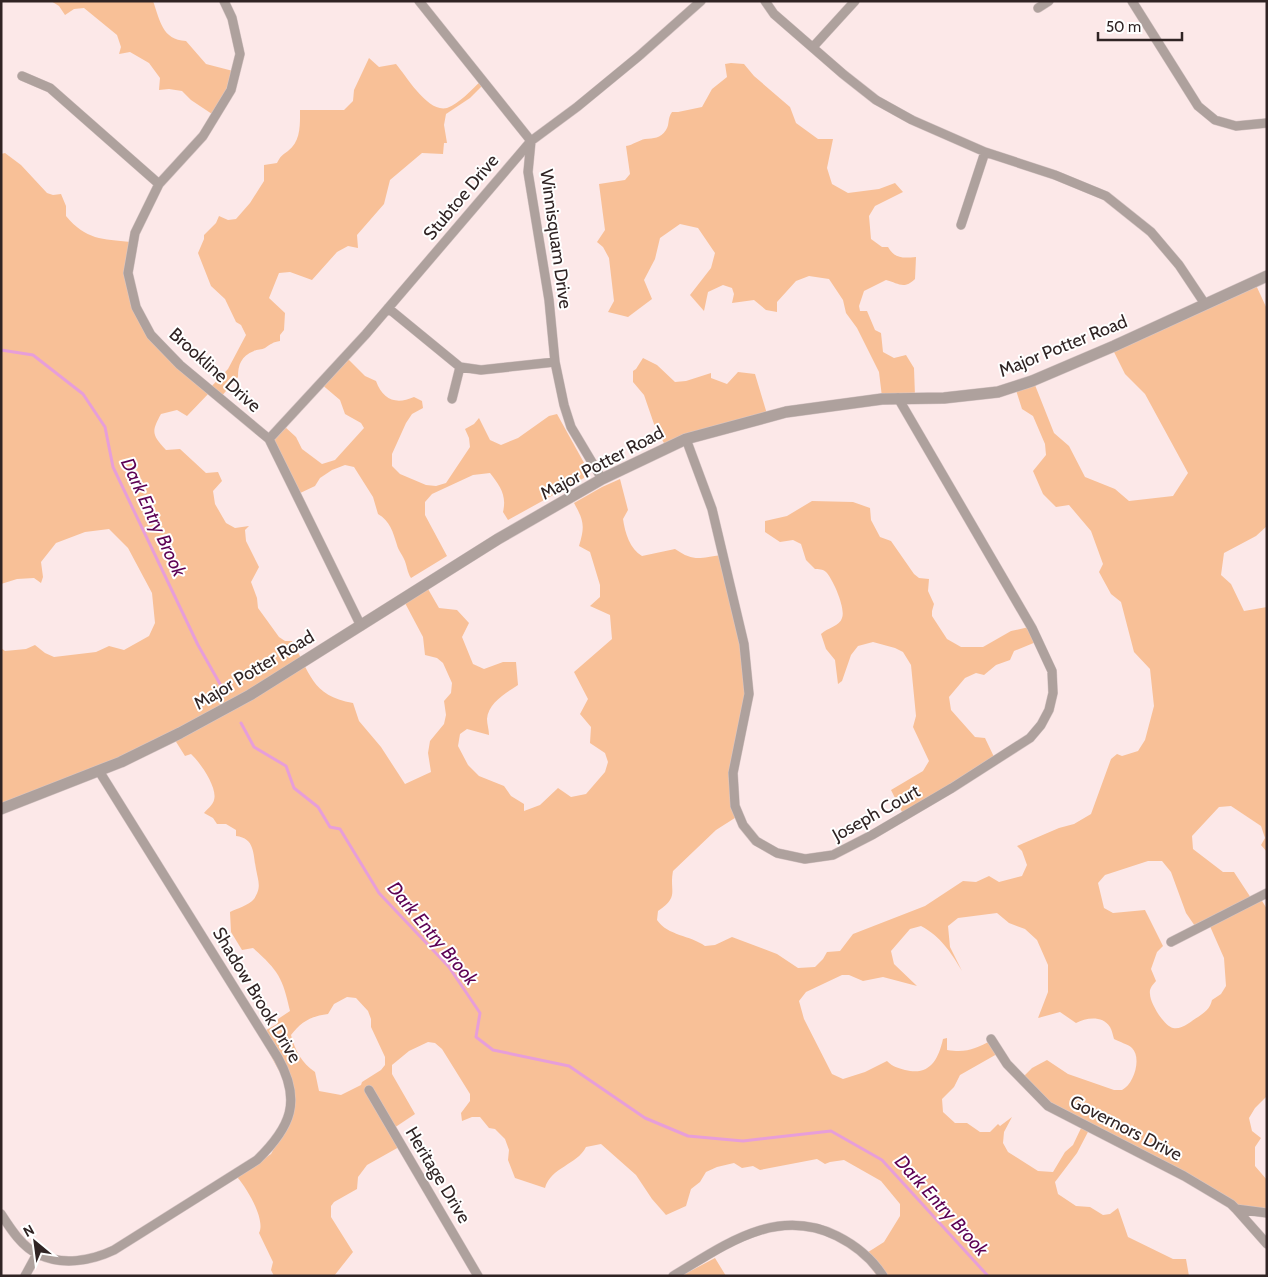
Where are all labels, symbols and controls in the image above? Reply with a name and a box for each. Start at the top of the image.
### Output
scale bar [1098,10,1182,42]
text: 50 m [1106,18,1141,36]
street label: Stubtoe Drive [419,150,503,244]
street label: Winnisquam Drive [535,168,577,310]
street label: Major Potter Road [996,310,1130,382]
street label: Brookline Drive [165,323,265,417]
street label: Major Potter Road [537,421,667,505]
water label: Dark Entry Brook [116,454,191,581]
street label: Major Potter Road [190,625,318,715]
street label: Joseph Court [828,780,924,847]
water label: Dark Entry Brook [383,877,483,991]
street label: Shadow Brook Drive [208,923,306,1067]
street label: Governors Drive [1066,1090,1186,1166]
street label: Heritage Drive [401,1123,475,1227]
water label: Dark Entry Brook [890,1150,994,1261]
north arrow [10,1217,60,1267]
text: N [20,1220,37,1241]

